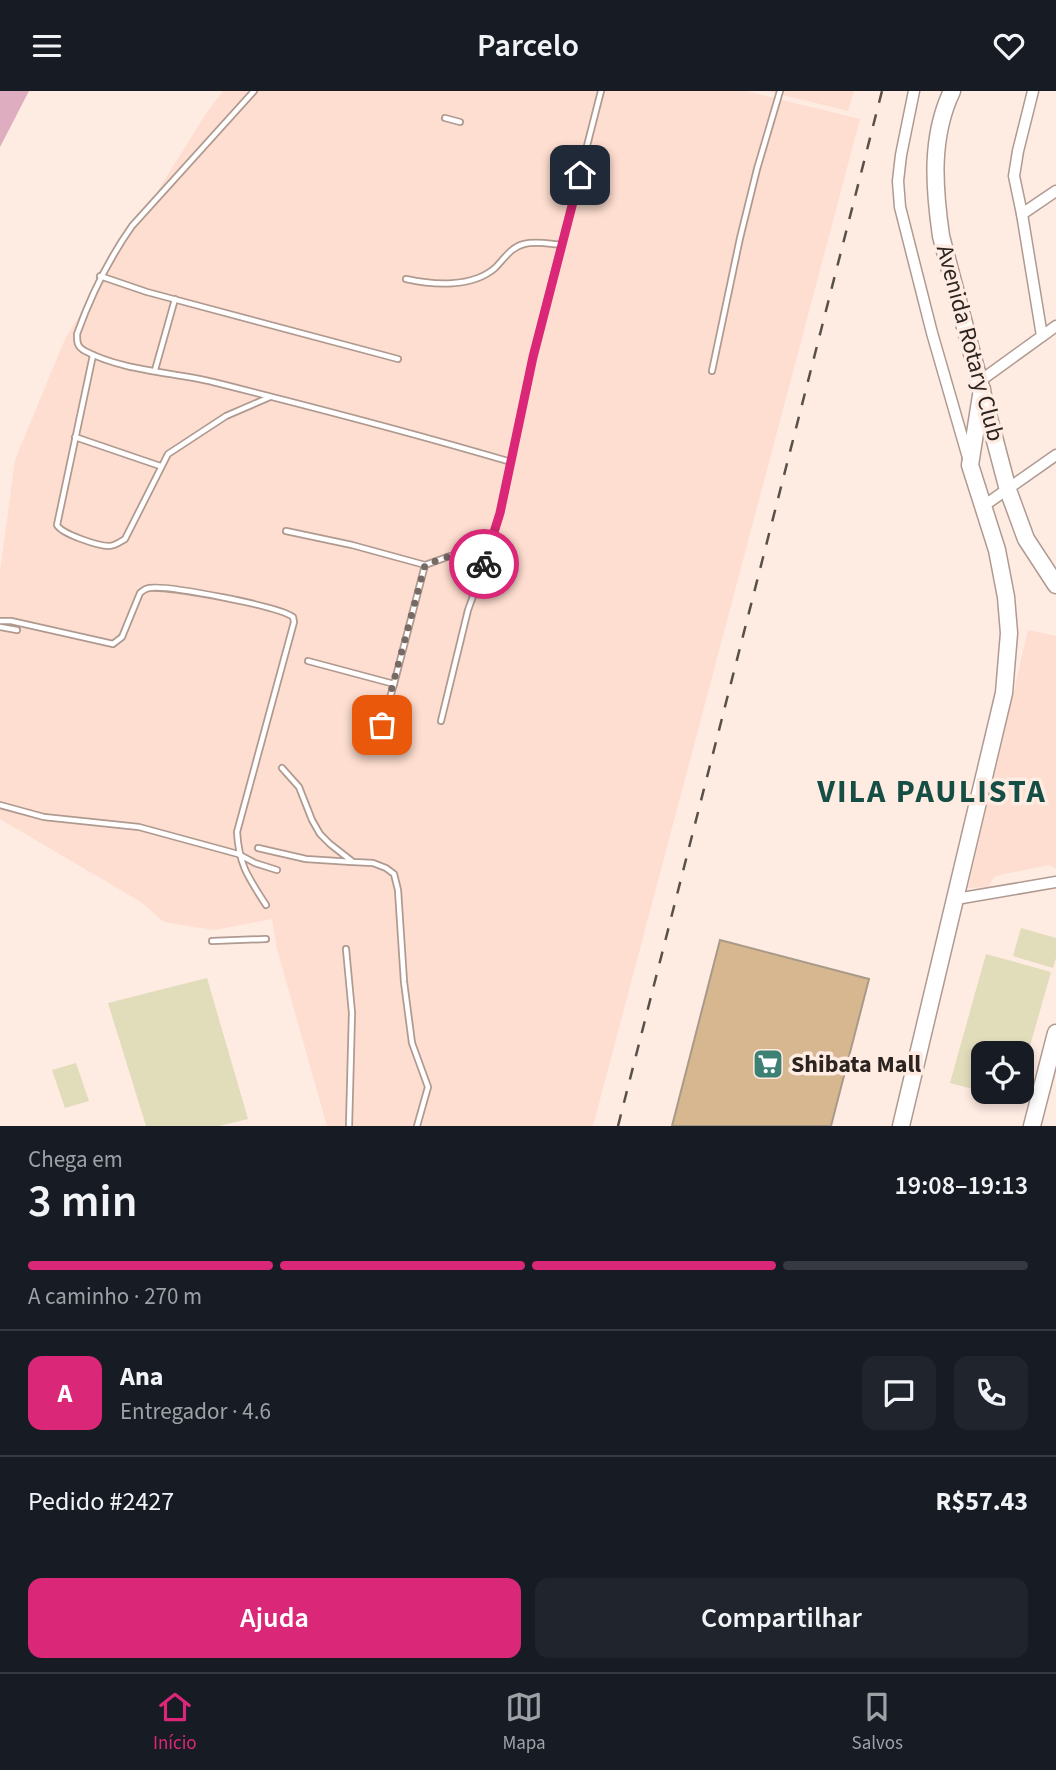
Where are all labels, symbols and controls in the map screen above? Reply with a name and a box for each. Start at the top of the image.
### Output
text: Parcelo [477,23,579,69]
icon: menu [28,27,66,65]
icon: heart [990,27,1028,65]
pin [550,145,610,205]
icon: home [561,156,599,194]
street label: Avenida Rotary Club [927,241,1013,445]
courier [449,529,519,599]
icon: bike [465,545,503,583]
pin [352,695,412,755]
icon: bag [363,706,401,744]
district label: VILA PAULISTA [816,769,1047,815]
map controls [971,1041,1034,1104]
button: locate [971,1041,1034,1104]
supermarket icon: Shibata Mall [751,1047,785,1081]
place label: Shibata Mall [791,1047,921,1082]
text: Chega em [28,1143,123,1176]
text: 19:08–19:13 [895,1167,1028,1204]
text: 3 min [28,1169,137,1234]
text: A caminho · 270 m [28,1280,202,1313]
button: chat [862,1356,936,1430]
button: phone [954,1356,1028,1430]
text: Ana [120,1358,163,1395]
text: A [58,1375,72,1412]
text: Entregador · 4.6 [120,1395,271,1428]
text: Pedido #2427 [28,1483,174,1520]
text: R$57.43 [936,1483,1028,1520]
button: Ajuda [28,1578,521,1658]
button: Compartilhar [535,1578,1028,1658]
tab: Início [153,1688,197,1757]
tab: Mapa [502,1688,546,1757]
tab: Salvos [851,1688,903,1757]

